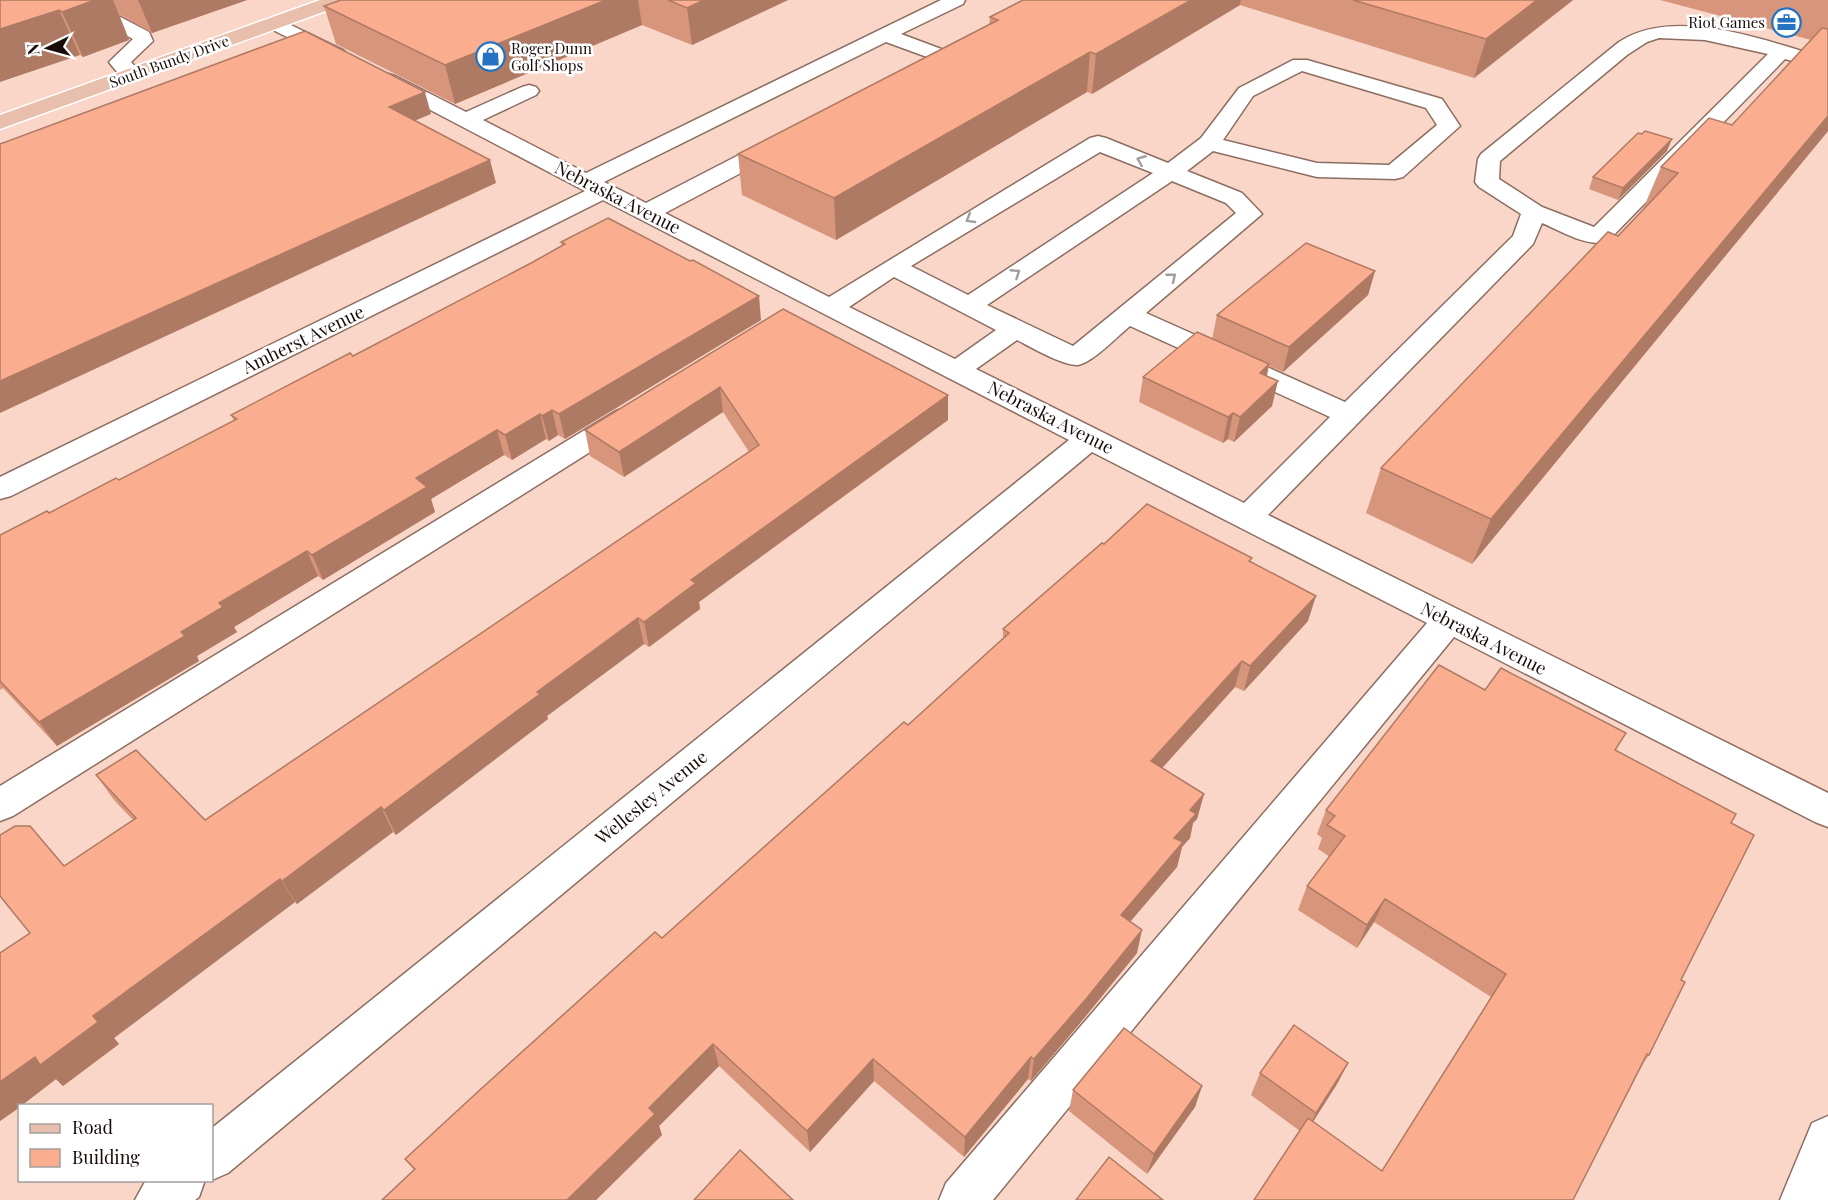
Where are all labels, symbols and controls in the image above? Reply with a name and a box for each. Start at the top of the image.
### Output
office icon: Riot Games [1770,6,1802,38]
place label: Riot Games [1688,12,1765,32]
north arrow [18,18,78,78]
street label: South Bundy Drive [106,30,232,92]
place label: Roger Dunn Golf Shops [511,38,592,75]
shop icon: Roger Dunn Golf Shops [474,41,506,73]
text: N [22,42,44,56]
street label: Nebraska Avenue [551,155,685,239]
one-way arrow [1136,155,1147,167]
one-way arrow [966,212,976,223]
one-way arrow [1010,270,1021,281]
one-way arrow [1165,274,1176,285]
street label: Amherst Avenue [237,299,368,379]
street label: Nebraska Avenue [984,375,1118,459]
street label: Nebraska Avenue [1417,596,1551,680]
street label: Wellesley Avenue [589,745,712,850]
legend [18,1104,213,1182]
text: Road [72,1115,113,1139]
text: Building [72,1145,140,1169]

